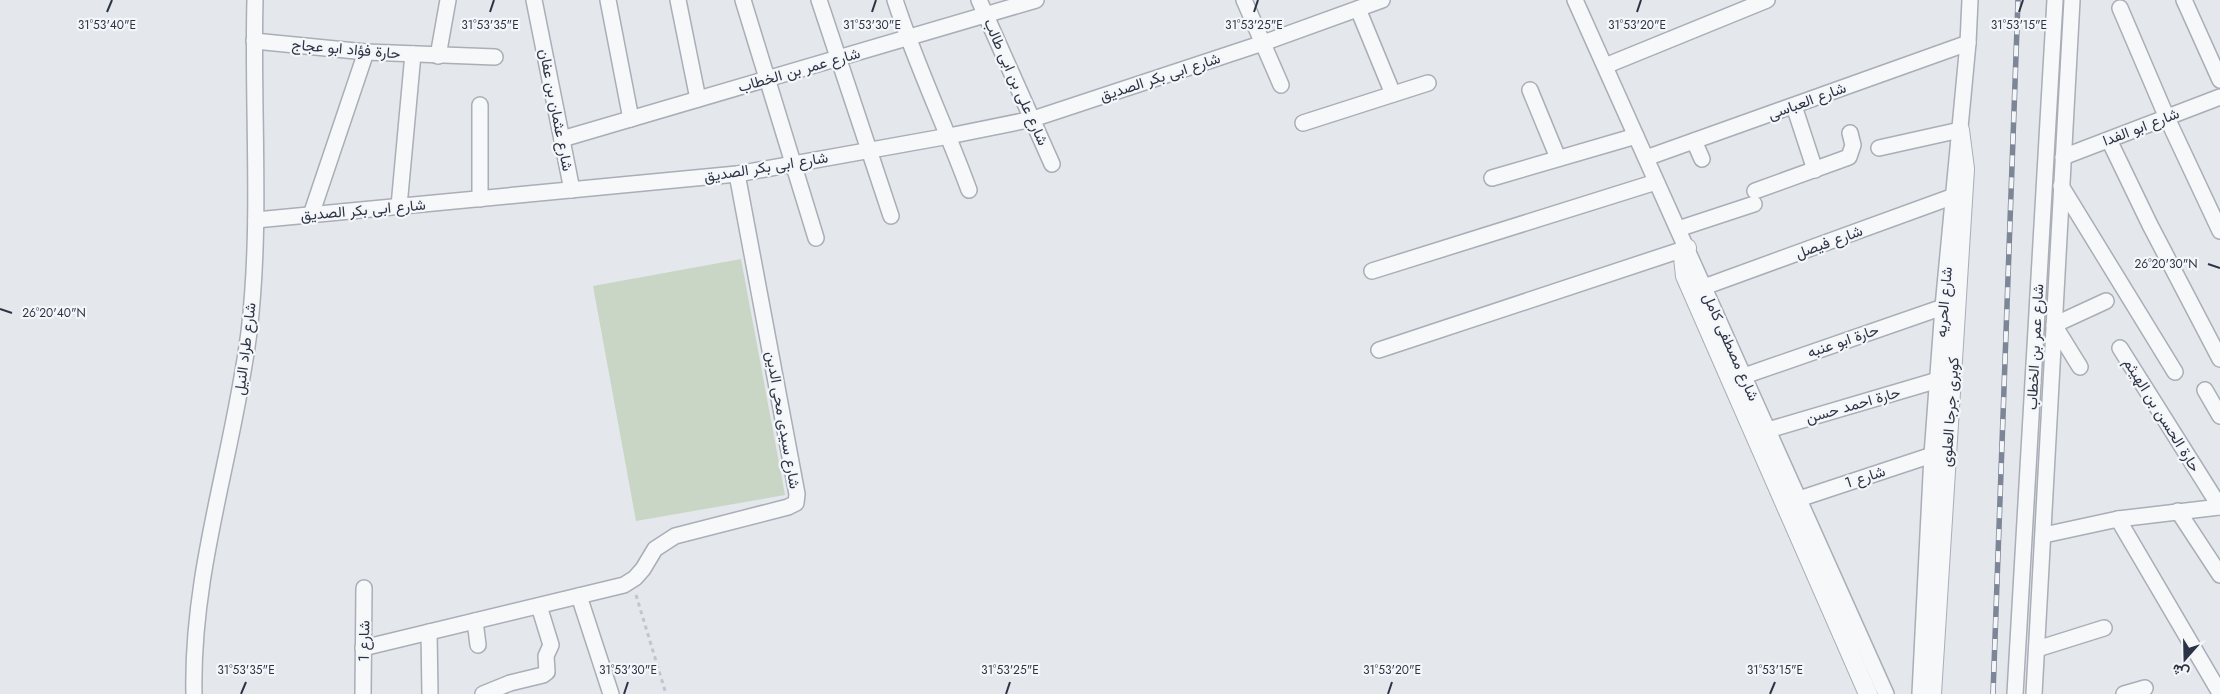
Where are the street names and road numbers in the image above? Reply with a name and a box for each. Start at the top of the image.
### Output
street label: شارع على بن ابى طالب [978,15,1054,149]
street label: حارة فؤاد ابو عجاج [291,33,401,65]
street label: شارع عمر بن الخطاب [735,42,863,98]
street label: شارع عثمان بن عفان [533,47,579,173]
street label: شارع ابى بكر الصديق [1097,47,1223,107]
street label: شارع العباسى [1765,77,1849,125]
street label: شارع ابو الفدا [2099,102,2183,152]
street label: شارع ابى بكر الصديق [702,146,830,188]
street label: شارع ابى بكر الصديق [300,194,427,226]
street label: شارع فيصل [1792,220,1866,264]
street label: شارع الحريه [1930,266,1958,338]
street label: شارع عمر بن الخطاب [2021,283,2049,411]
street label: شارع مصطفى كامل [1697,290,1765,405]
street label: شارع طراد النيل [228,301,262,397]
street label: حارة ابو عنبه [1804,318,1882,364]
street label: شارع سيدى محى الدين [760,350,806,491]
street label: حارة الحسن بن الهيثم [2118,354,2206,476]
street label: كوبرى جرجا العلوى [1935,356,1965,468]
street label: حارة احمد حسن [1803,381,1903,429]
street label: شارع 1 [1842,460,1888,494]
street label: شارع 1 [353,620,375,662]

